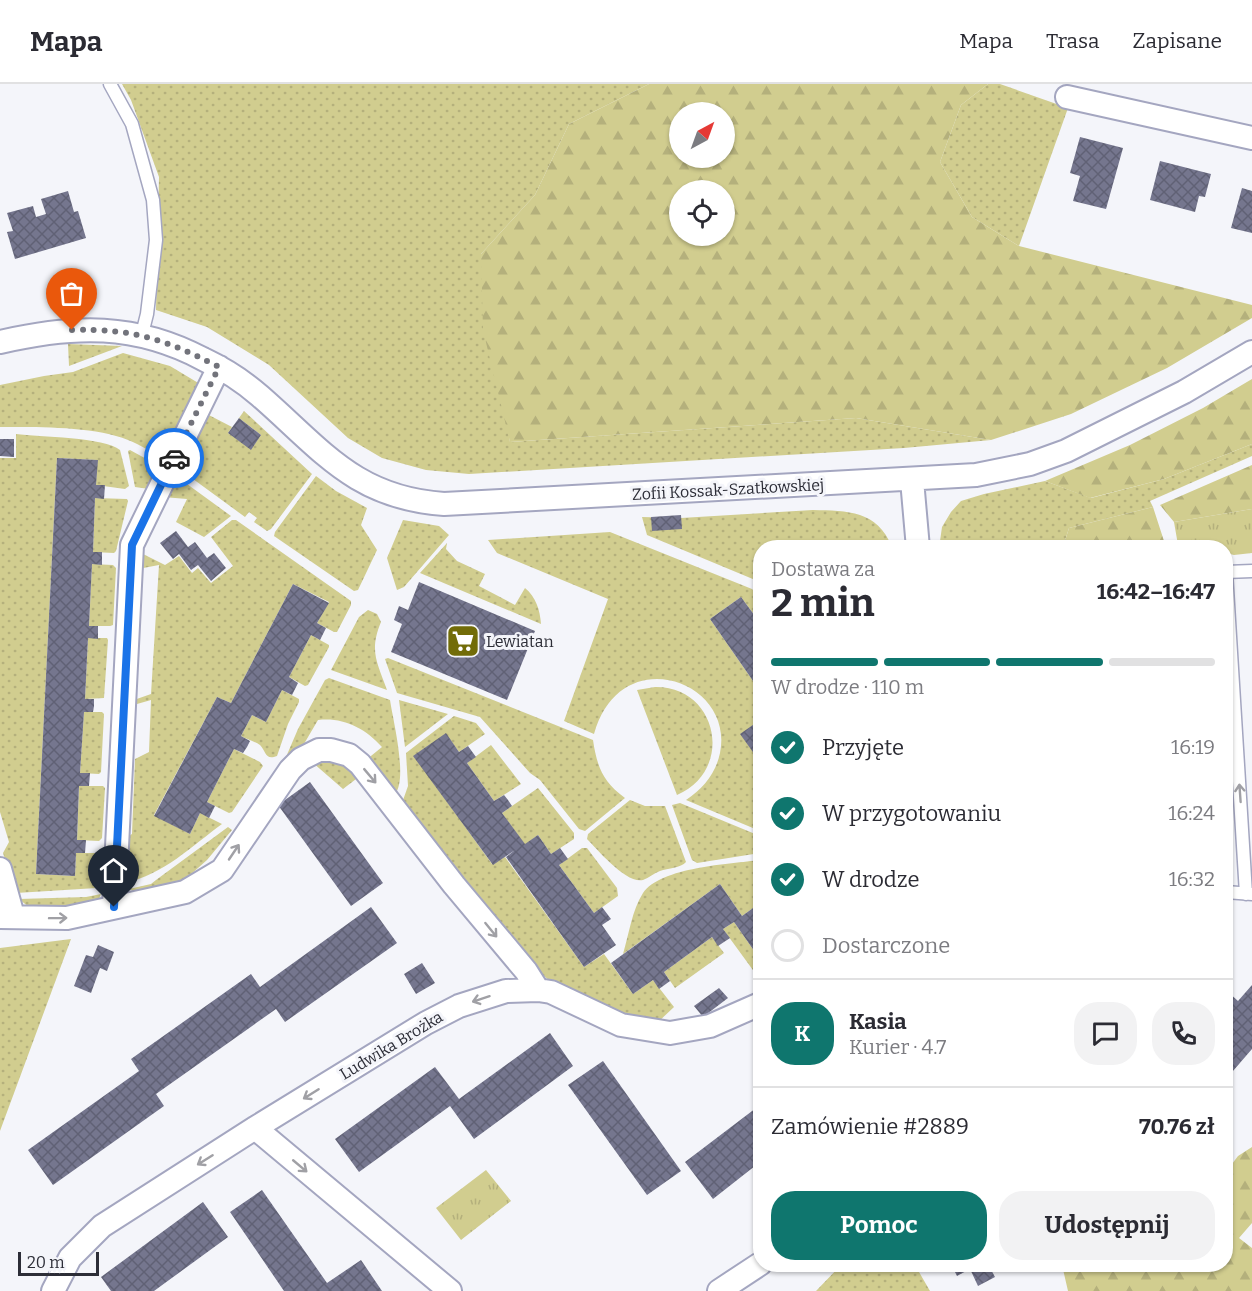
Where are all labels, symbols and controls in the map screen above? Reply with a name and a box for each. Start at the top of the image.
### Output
text: Mapa [30,25,103,58]
text: Mapa [959,28,1013,54]
text: Trasa [1046,28,1099,54]
text: Zapisane [1132,28,1222,54]
north arrow [669,102,735,168]
map controls [669,102,735,246]
button: locate [669,180,735,246]
pin [46,268,97,330]
icon: bag [55,277,88,310]
courier [144,428,204,488]
icon: car [158,442,191,475]
street label: Zofii Kossak-Szatkowskiej [631,475,825,504]
text: Dostawa za [771,557,875,581]
text: 16:42–16:47 [1097,578,1215,605]
text: 2 min [771,580,875,626]
supermarket icon: Lewiatan [445,623,481,659]
place label: Lewiatan [486,632,554,651]
text: W drodze · 110 m [771,675,924,699]
icon: check [771,731,804,764]
text: Przyjęte [822,734,904,761]
text: 16:19 [1171,735,1215,759]
one-way arrow [363,768,377,783]
one-way arrow [1234,784,1245,804]
icon: check [771,797,804,830]
text: W przygotowaniu [822,800,1001,827]
text: 16:24 [1168,801,1215,825]
one-way arrow [228,844,240,860]
pin [88,845,139,907]
icon: home [97,854,130,887]
icon: check [771,863,804,896]
text: W drodze [822,866,920,893]
text: 16:32 [1169,867,1215,891]
one-way arrow [48,912,68,924]
one-way arrow [484,922,497,938]
text: Dostarczone [822,932,950,959]
one-way arrow [472,994,491,1005]
button: chat [1074,1002,1137,1065]
button: phone [1152,1002,1215,1065]
street label: Ludwika Brożka [336,1007,446,1084]
text: Kasia [849,1008,907,1035]
text: K [795,1020,810,1047]
text: Kurier · 4.7 [849,1035,946,1059]
one-way arrow [303,1088,320,1100]
text: Zamówienie #2889 [771,1113,969,1140]
text: 70.76 zł [1139,1113,1215,1140]
one-way arrow [197,1153,214,1166]
one-way arrow [292,1159,308,1172]
button: Pomoc [771,1191,987,1260]
button: Udostępnij [999,1191,1215,1260]
scale bar [18,1249,99,1276]
text: 20 m [27,1253,64,1272]

